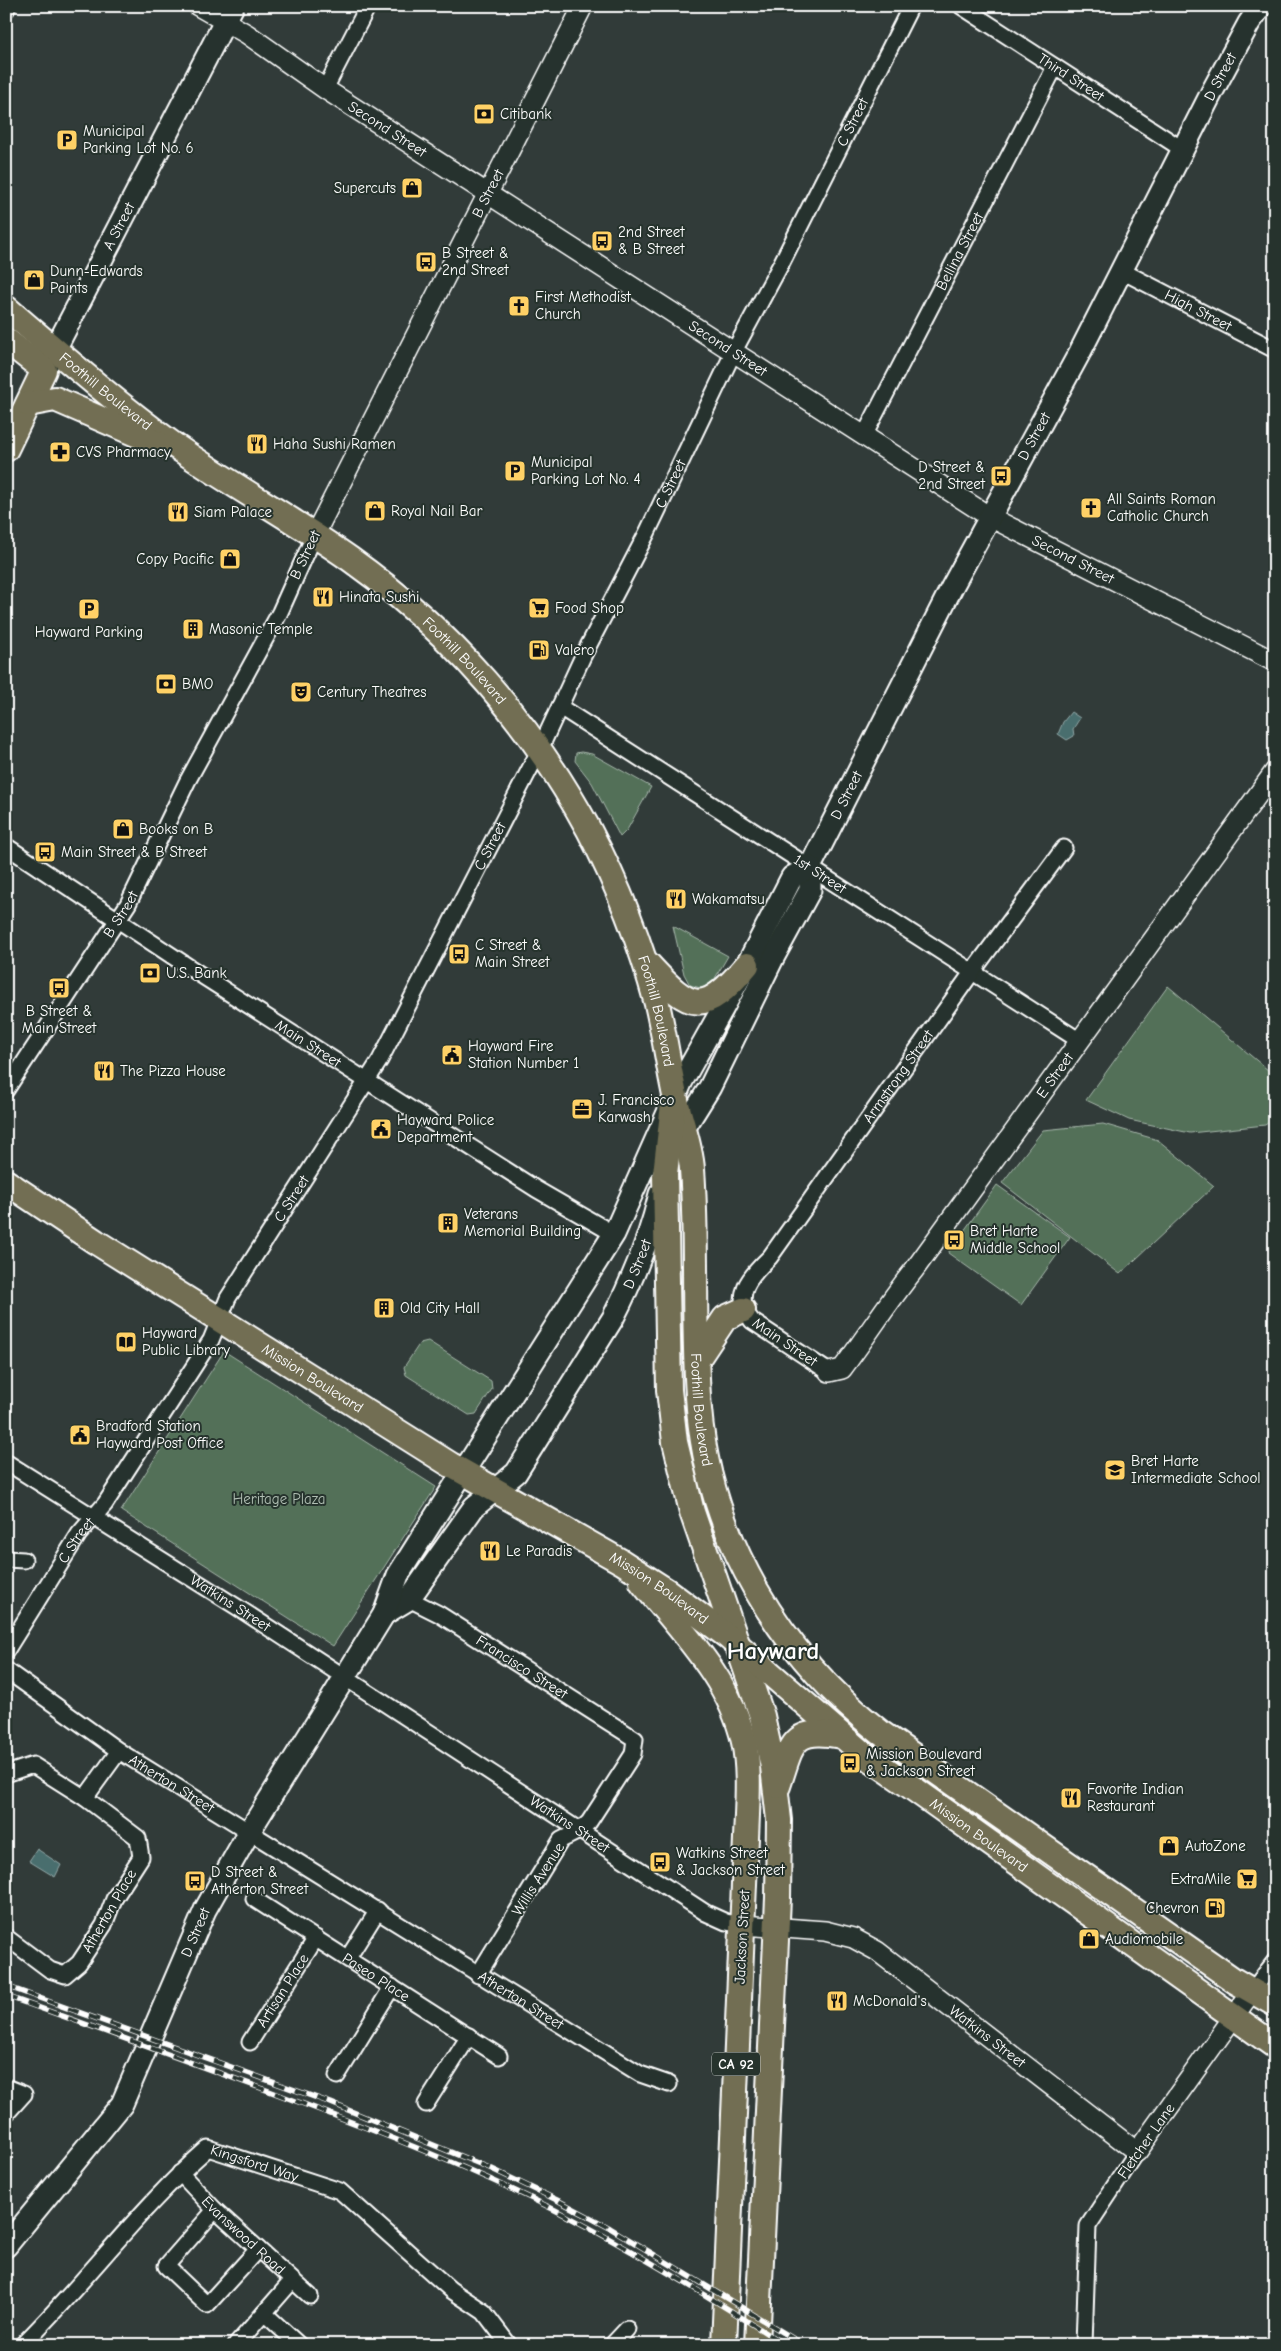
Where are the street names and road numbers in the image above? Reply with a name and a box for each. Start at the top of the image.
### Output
street label: Third Street [1034,49,1108,106]
street label: D Street [1200,49,1241,104]
street label: C Street [833,94,873,149]
street label: Second Street [345,97,431,161]
street label: B Street [468,166,508,221]
street label: A Street [99,199,139,253]
street label: Bellina Street [932,209,988,293]
street label: High Street [1162,286,1235,335]
street label: Second Street [685,316,771,381]
street label: Foothill Boulevard [56,348,155,434]
street label: D Street [1014,409,1055,463]
street label: C Street [651,456,690,511]
street label: B Street [286,527,324,582]
street label: Second Street [1029,531,1118,588]
street label: Foothill Boulevard [419,613,510,708]
street label: D Street [827,767,867,822]
street label: C Street [470,818,510,873]
street label: 1st Street [790,850,850,898]
street label: B Street [99,887,142,941]
street label: Foothill Boulevard [634,953,678,1068]
street label: Main Street [272,1016,345,1072]
street label: Armstrong Street [859,1026,938,1127]
street label: E Street [1032,1049,1078,1102]
street label: C Street [270,1171,313,1225]
street label: D Street [619,1236,655,1292]
street label: Main Street [749,1314,822,1371]
street label: Mission Boulevard [259,1340,367,1417]
street label: Foothill Boulevard [687,1353,717,1468]
street label: C Street [54,1513,99,1567]
street label: Mission Boulevard [606,1548,712,1628]
street label: Watkins Street [187,1571,274,1636]
street label: Francisco Street [473,1631,572,1703]
street label: Atherton Street [126,1750,218,1817]
street label: Watkins Street [526,1791,614,1857]
street label: Mission Boulevard [926,1794,1031,1876]
street label: Willis Avenue [508,1839,568,1919]
street label: Atherton Place [78,1865,140,1956]
street label: Jackson Street [731,1889,753,1984]
street label: D Street [177,1904,214,1960]
street label: Paseo Place [339,1949,414,2006]
street label: Artisan Place [253,1950,313,2031]
street label: Atherton Street [475,1967,568,2034]
street label: Watkins Street [946,2001,1030,2072]
road number: CA 92 [712,2052,760,2076]
street label: Fletcher Lane [1113,2099,1179,2182]
street label: Kingsford Way [208,2140,301,2186]
street label: Evanswood Road [198,2193,289,2278]

